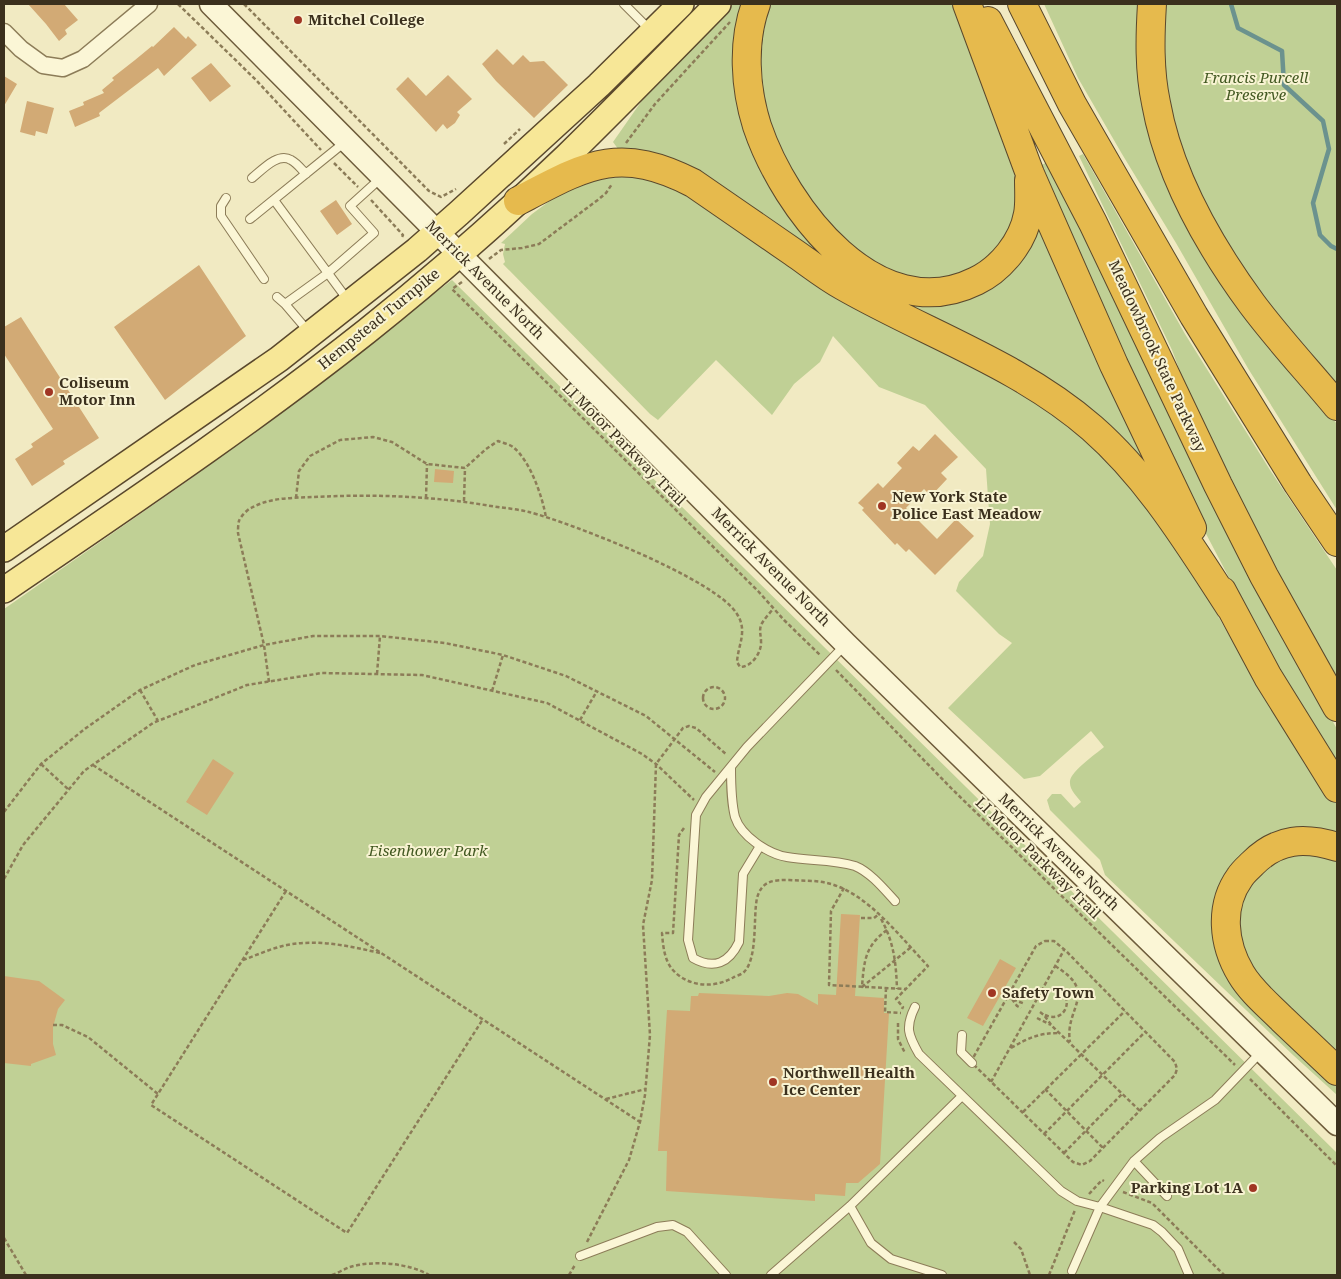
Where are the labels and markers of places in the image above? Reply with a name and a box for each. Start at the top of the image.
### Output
place label: Mitchel College [308,9,425,29]
marker: Mitchel College [292,14,304,26]
place label: Coliseum Motor Inn [59,372,136,409]
marker: Coliseum Motor Inn [43,386,55,398]
place label: New York State Police East Meadow [892,486,1042,523]
marker: New York State Police East Meadow [876,500,888,512]
place label: Safety Town [1002,982,1094,1002]
marker: Safety Town [986,987,998,999]
place label: Northwell Health Ice Center [783,1062,915,1099]
marker: Northwell Health Ice Center [767,1076,779,1088]
place label: Parking Lot 1A [1131,1177,1244,1197]
marker: Parking Lot 1A [1247,1182,1259,1194]

